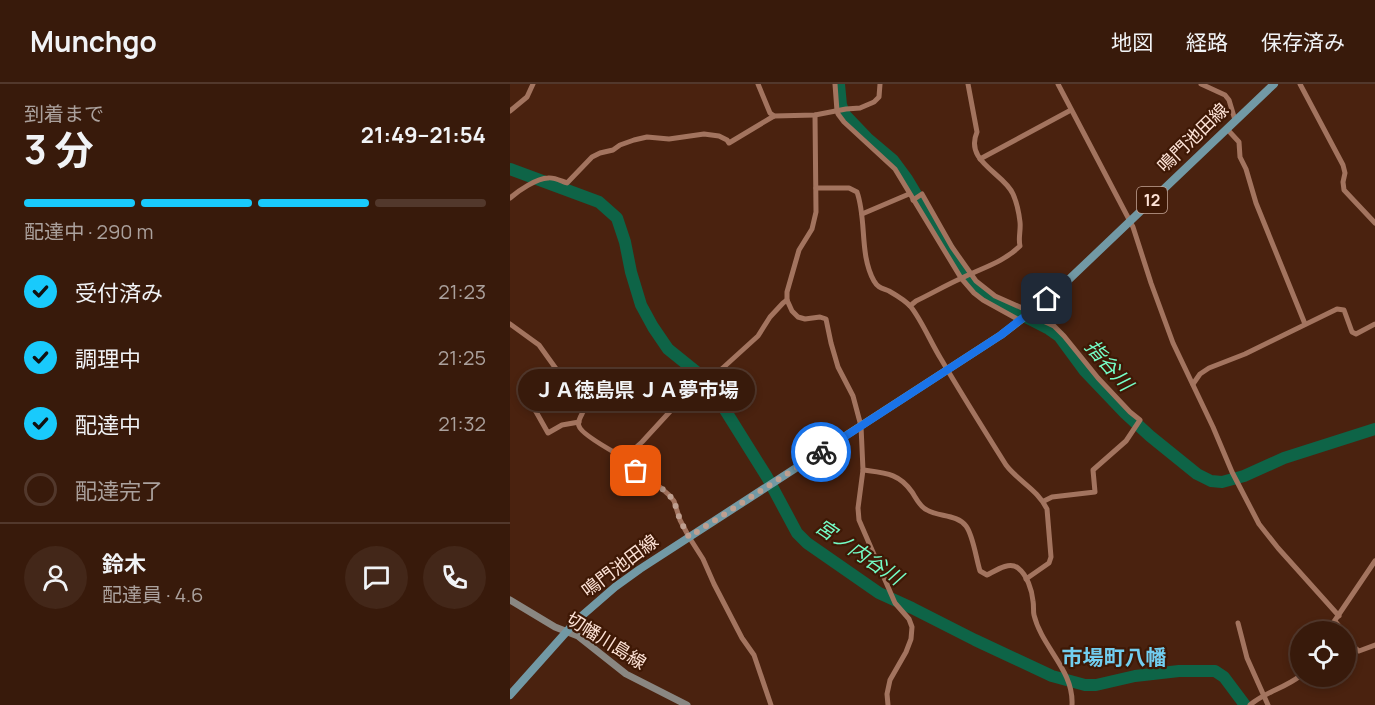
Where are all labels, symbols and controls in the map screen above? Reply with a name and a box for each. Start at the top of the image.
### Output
text: Munchgo [30,22,157,60]
text: 地図 [1111,28,1153,56]
text: 経路 [1186,28,1228,56]
text: 保存済み [1261,28,1345,56]
street label: 鳴門池田線 [1152,97,1233,177]
text: 到着まで [24,100,104,127]
text: 21:49–21:54 [361,120,486,150]
text: 3 分 [24,122,93,176]
road number: 12 [1137,187,1167,213]
text: 配達中 · 290 m [24,218,154,245]
pin [1021,273,1072,324]
icon: check [24,275,57,308]
text: 受付済み [75,278,163,308]
text: 21:23 [438,278,486,305]
icon: home [1030,282,1063,315]
water label: 指谷川 [1080,333,1141,398]
icon: check [24,341,57,374]
text: 調理中 [75,344,141,374]
text: 21:25 [438,344,486,371]
callout: ＪＡ徳島県 ＪＡ夢市場 [518,369,754,411]
text: ＪＡ徳島県 ＪＡ夢市場 [535,376,739,403]
icon: check [24,407,57,440]
text: 配達中 [75,410,141,440]
text: 21:32 [438,410,486,437]
courier [791,422,851,482]
icon: bike [805,436,838,469]
pin [610,445,661,496]
icon: bag [619,454,652,487]
text: 配達完了 [75,476,163,506]
water label: 宮ノ内谷川 [810,512,910,592]
street label: 鳴門池田線 [576,529,663,602]
button: person [24,546,87,609]
button: chat [345,546,408,609]
button: phone [423,546,486,609]
text: 鈴木 [102,549,146,579]
text: 配達員 · 4.6 [102,581,203,608]
street label: 切幡川島線 [562,606,651,674]
map controls [1290,621,1356,687]
button: locate [1290,621,1356,687]
district label: 市場町八幡 [1062,643,1167,671]

